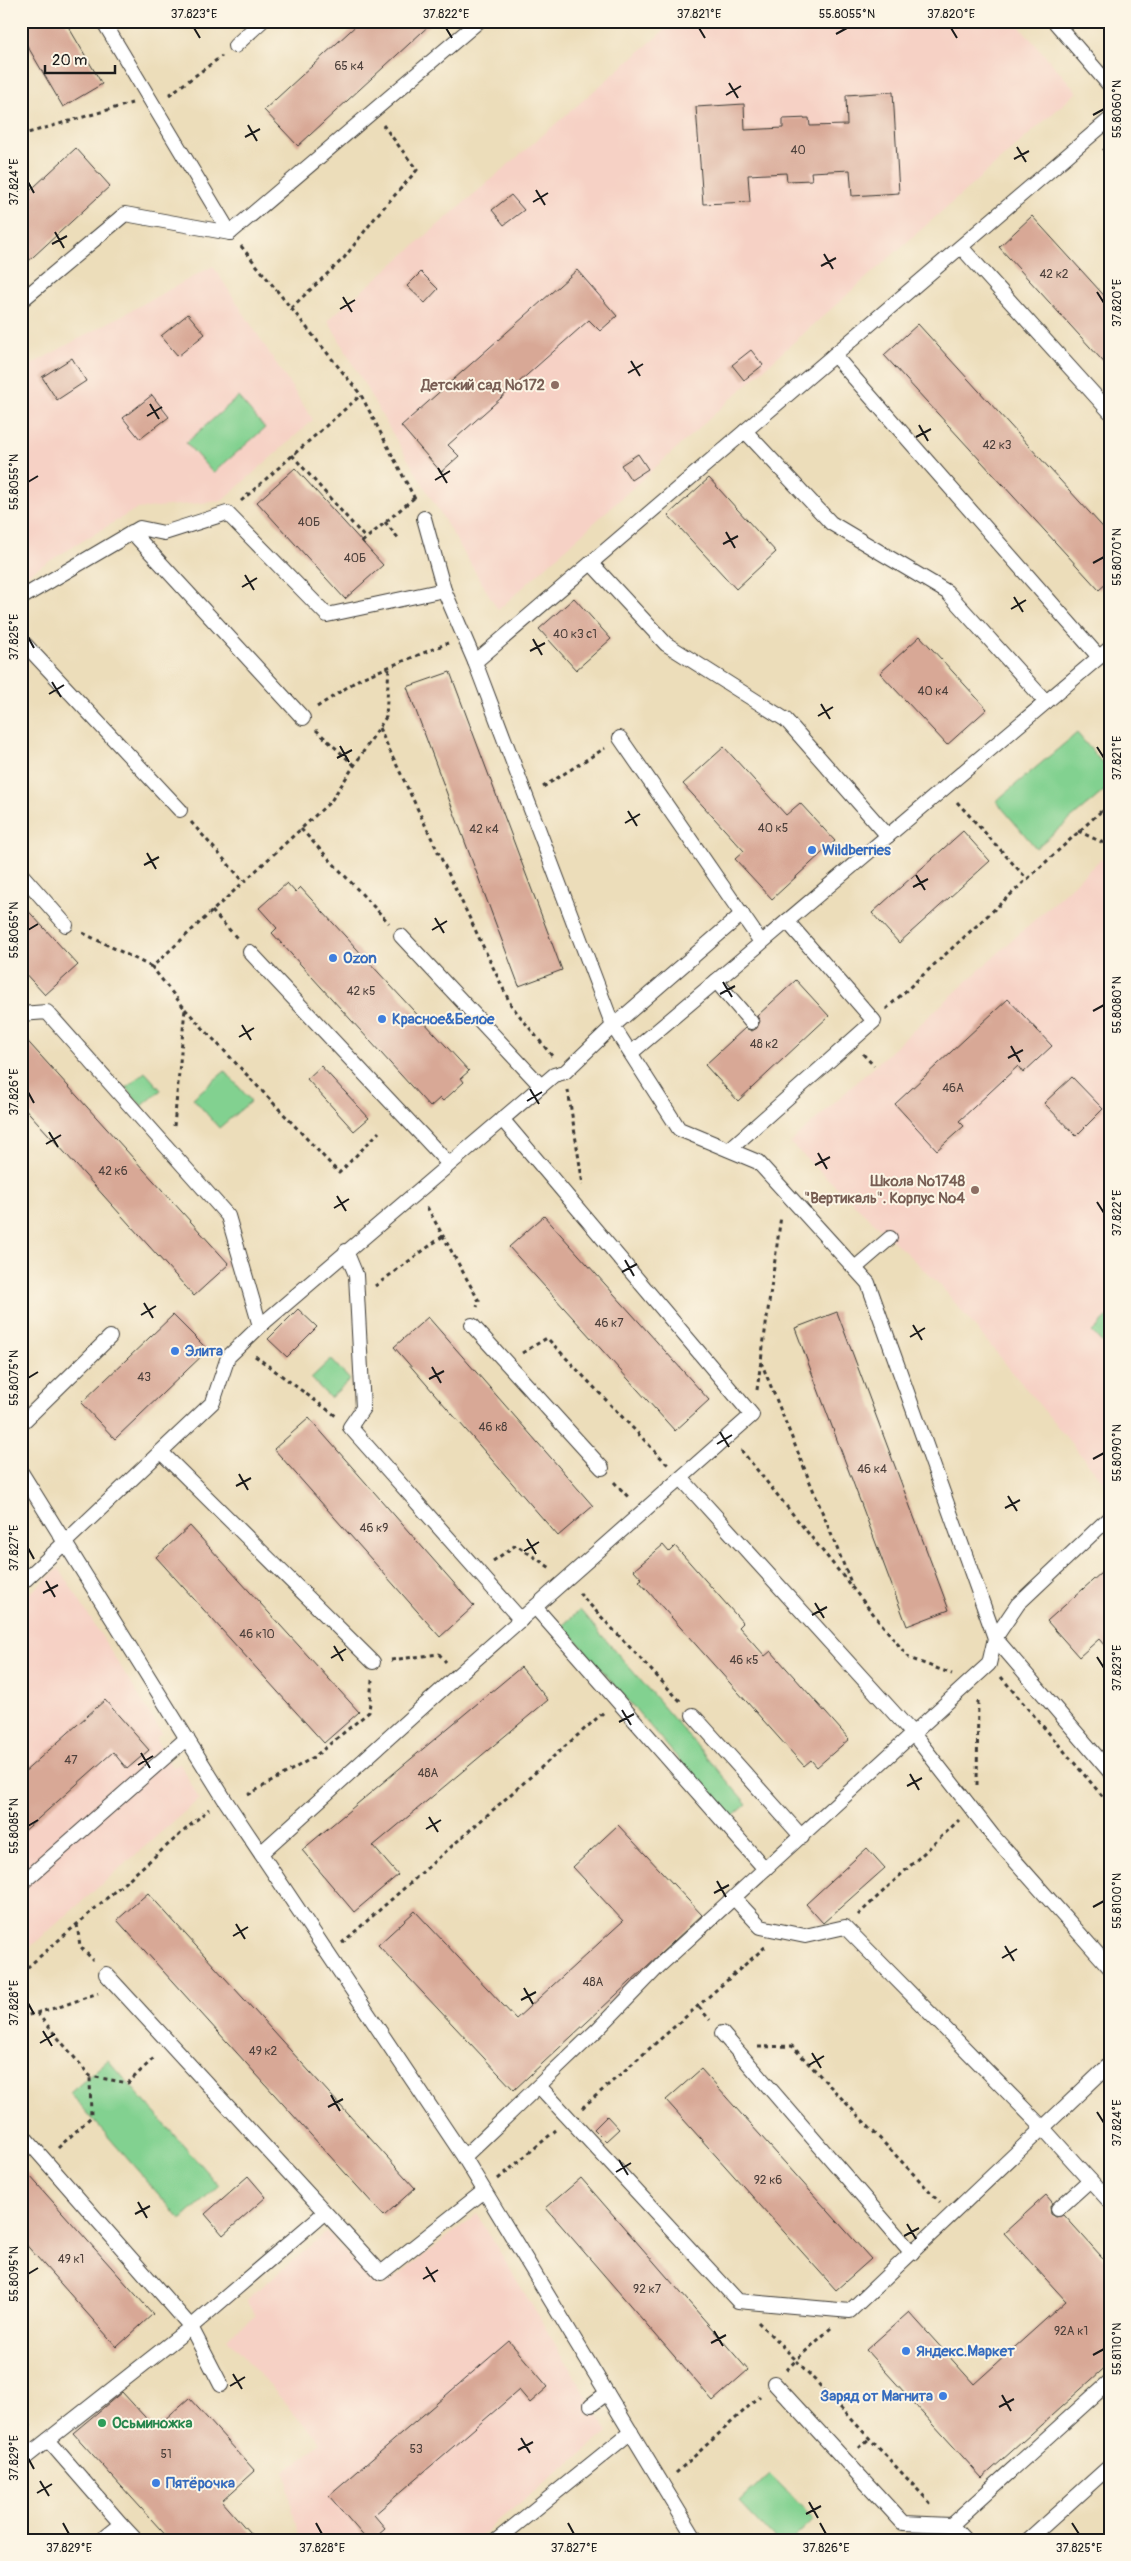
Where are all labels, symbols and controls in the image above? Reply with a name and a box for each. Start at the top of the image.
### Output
text: 37.823°E [171,7,217,22]
text: 37.822°E [423,7,469,22]
text: 37.821°E [677,7,721,22]
text: 55.8055°N [819,7,875,22]
text: 37.820°E [927,7,975,22]
scale bar [45,42,115,74]
text: 20 m [52,51,87,70]
house number: 65 к4 [334,59,364,74]
text: 55.8060°N [1110,80,1125,138]
house number: 40 [790,143,806,158]
text: 37.824°E [7,159,22,205]
house number: 42 к2 [1039,267,1069,282]
text: 37.820°E [1110,279,1125,327]
place label: Детский сад №172 [420,376,545,395]
marker: Детский сад №172 [549,379,561,391]
house number: 42 к3 [982,438,1012,453]
text: 55.8055°N [7,454,22,510]
house number: 40Б [298,515,320,530]
text: 55.8070°N [1110,528,1125,586]
house number: 40Б [344,551,366,566]
text: 37.825°E [7,614,22,660]
house number: 40 к3 с1 [553,627,597,642]
house number: 40 к4 [918,684,948,699]
text: 37.821°E [1110,736,1125,780]
house number: 40 к5 [758,821,788,836]
house number: 42 к4 [469,822,499,837]
place label: Wildberries [822,841,891,860]
marker: Wildberries [806,844,818,856]
text: 55.8065°N [7,902,22,958]
place label: Ozon [343,949,377,968]
marker: Ozon [327,952,339,964]
text: 55.8080°N [1110,976,1125,1034]
house number: 42 к5 [347,984,375,999]
place label: Красное&Белое [392,1010,495,1029]
marker: Красное&Белое [376,1013,388,1025]
house number: 48 к2 [750,1037,779,1052]
text: 37.826°E [7,1069,22,1115]
house number: 46А [942,1081,964,1096]
house number: 42 к6 [98,1164,128,1179]
place label: Школа №1748 "Вертикаль". Корпус №4 [804,1172,965,1208]
marker: Школа №1748 "Вертикаль". Корпус №4 [969,1184,981,1196]
text: 37.822°E [1110,1190,1125,1236]
house number: 46 к7 [594,1316,624,1331]
place label: Элита [185,1342,223,1361]
marker: Элита [169,1345,181,1357]
text: 55.8075°N [7,1350,22,1406]
house number: 43 [137,1370,151,1385]
house number: 46 к8 [479,1420,507,1435]
text: 55.8090°N [1110,1424,1125,1482]
house number: 46 к4 [857,1462,887,1477]
house number: 46 к9 [360,1521,388,1536]
text: 37.827°E [7,1525,22,1571]
house number: 46 к10 [239,1627,275,1642]
text: 37.823°E [1110,1645,1125,1691]
house number: 46 к5 [729,1653,759,1668]
house number: 47 [64,1753,78,1768]
house number: 48А [418,1766,439,1781]
text: 55.8085°N [7,1798,22,1854]
text: 55.8100°N [1110,1873,1125,1929]
house number: 48А [583,1975,604,1990]
text: 37.828°E [7,1980,22,2026]
house number: 49 к2 [249,2044,278,2059]
text: 37.824°E [1110,2100,1125,2146]
house number: 92 к6 [754,2173,782,2188]
text: 55.8095°N [7,2246,22,2302]
house number: 49 к1 [58,2252,84,2267]
house number: 92 к7 [633,2282,662,2297]
text: 55.8110°N [1110,2323,1125,2375]
house number: 92А к1 [1054,2324,1088,2339]
place label: Яндекс.Маркет [916,2342,1015,2361]
marker: Яндекс.Маркет [900,2345,912,2357]
place label: Заряд от Магнита [820,2387,933,2406]
marker: Заряд от Магнита [937,2390,949,2402]
place label: Осьминожка [112,2414,192,2433]
marker: Осьминожка [96,2417,108,2429]
text: 37.829°E [7,2435,22,2481]
house number: 53 [409,2442,423,2457]
house number: 51 [160,2447,172,2462]
place label: Пятёрочка [166,2474,235,2493]
marker: Пятёрочка [150,2477,162,2489]
text: 37.829°E [46,2541,92,2556]
text: 37.828°E [299,2541,345,2556]
text: 37.827°E [551,2541,597,2556]
text: 37.826°E [803,2541,849,2556]
text: 37.825°E [1056,2541,1102,2556]

